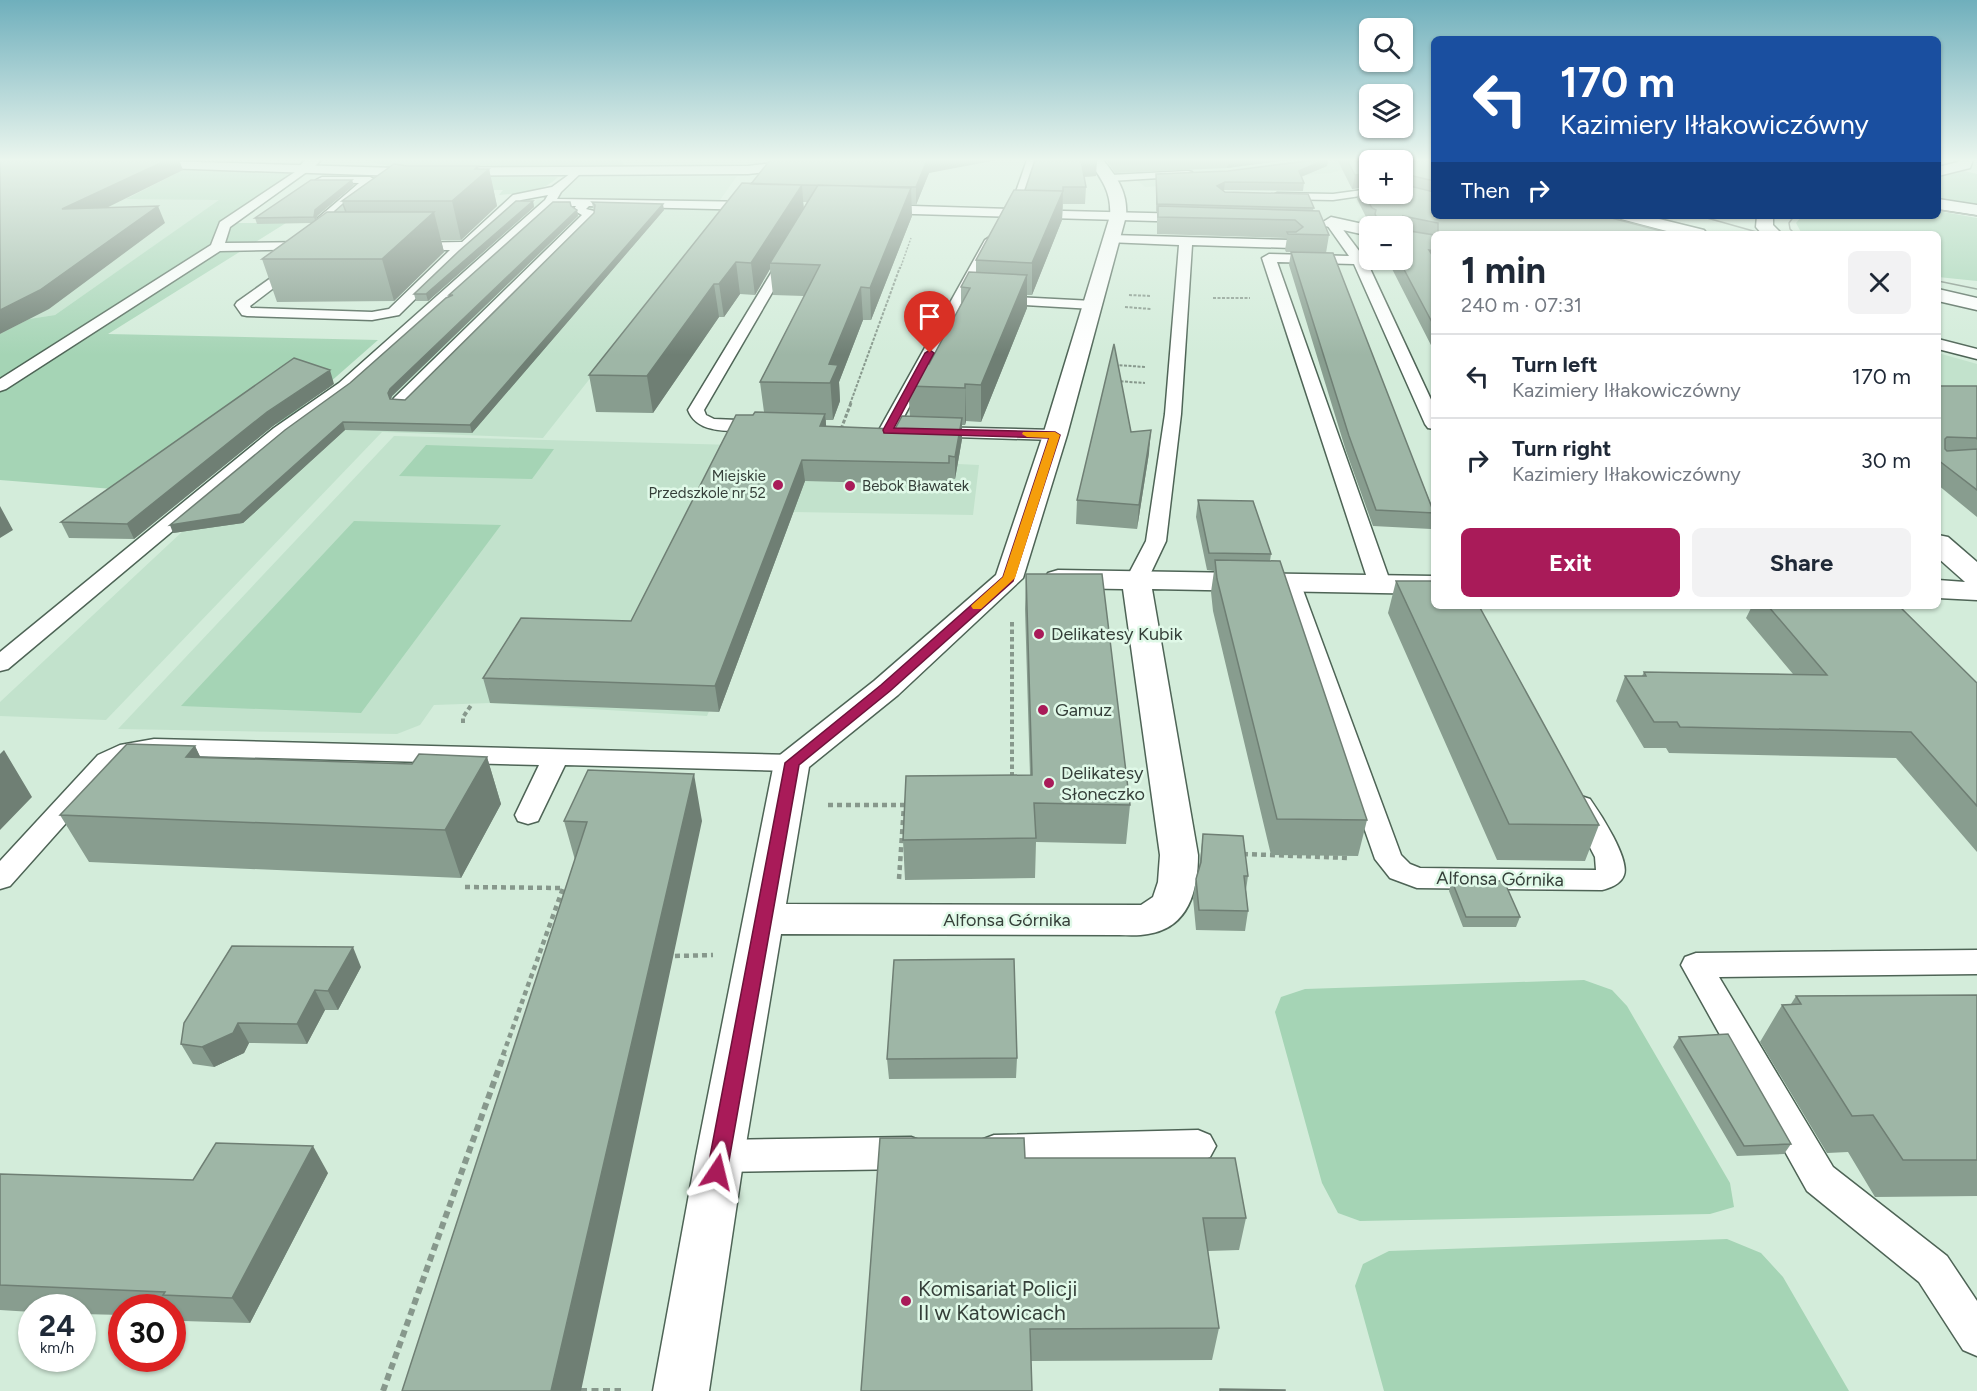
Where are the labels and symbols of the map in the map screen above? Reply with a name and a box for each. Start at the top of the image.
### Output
pin [904,291,955,353]
place label: Miejskie Przedszkole nr 52 [648,467,766,502]
place label: Bebok Bławatek [862,477,970,495]
marker: Miejskie Przedszkole nr 52 [771,478,785,492]
marker: Bebok Bławatek [843,479,857,493]
place label: Delikatesy Kubik [1051,623,1183,645]
marker: Delikatesy Kubik [1032,627,1046,641]
place label: Gamuz [1055,699,1112,721]
marker: Gamuz [1036,703,1050,717]
place label: Delikatesy Słoneczko [1061,762,1145,805]
marker: Delikatesy Słoneczko [1042,776,1056,790]
street label: Alfonsa Górnika [1436,867,1564,891]
street label: Alfonsa Górnika [943,909,1071,931]
position arrow [685,1140,749,1204]
place label: Komisariat Policji II w Katowicach [918,1276,1077,1325]
speed limit sign: 30 [108,1294,186,1372]
marker: Komisariat Policji II w Katowicach [899,1294,913,1308]

